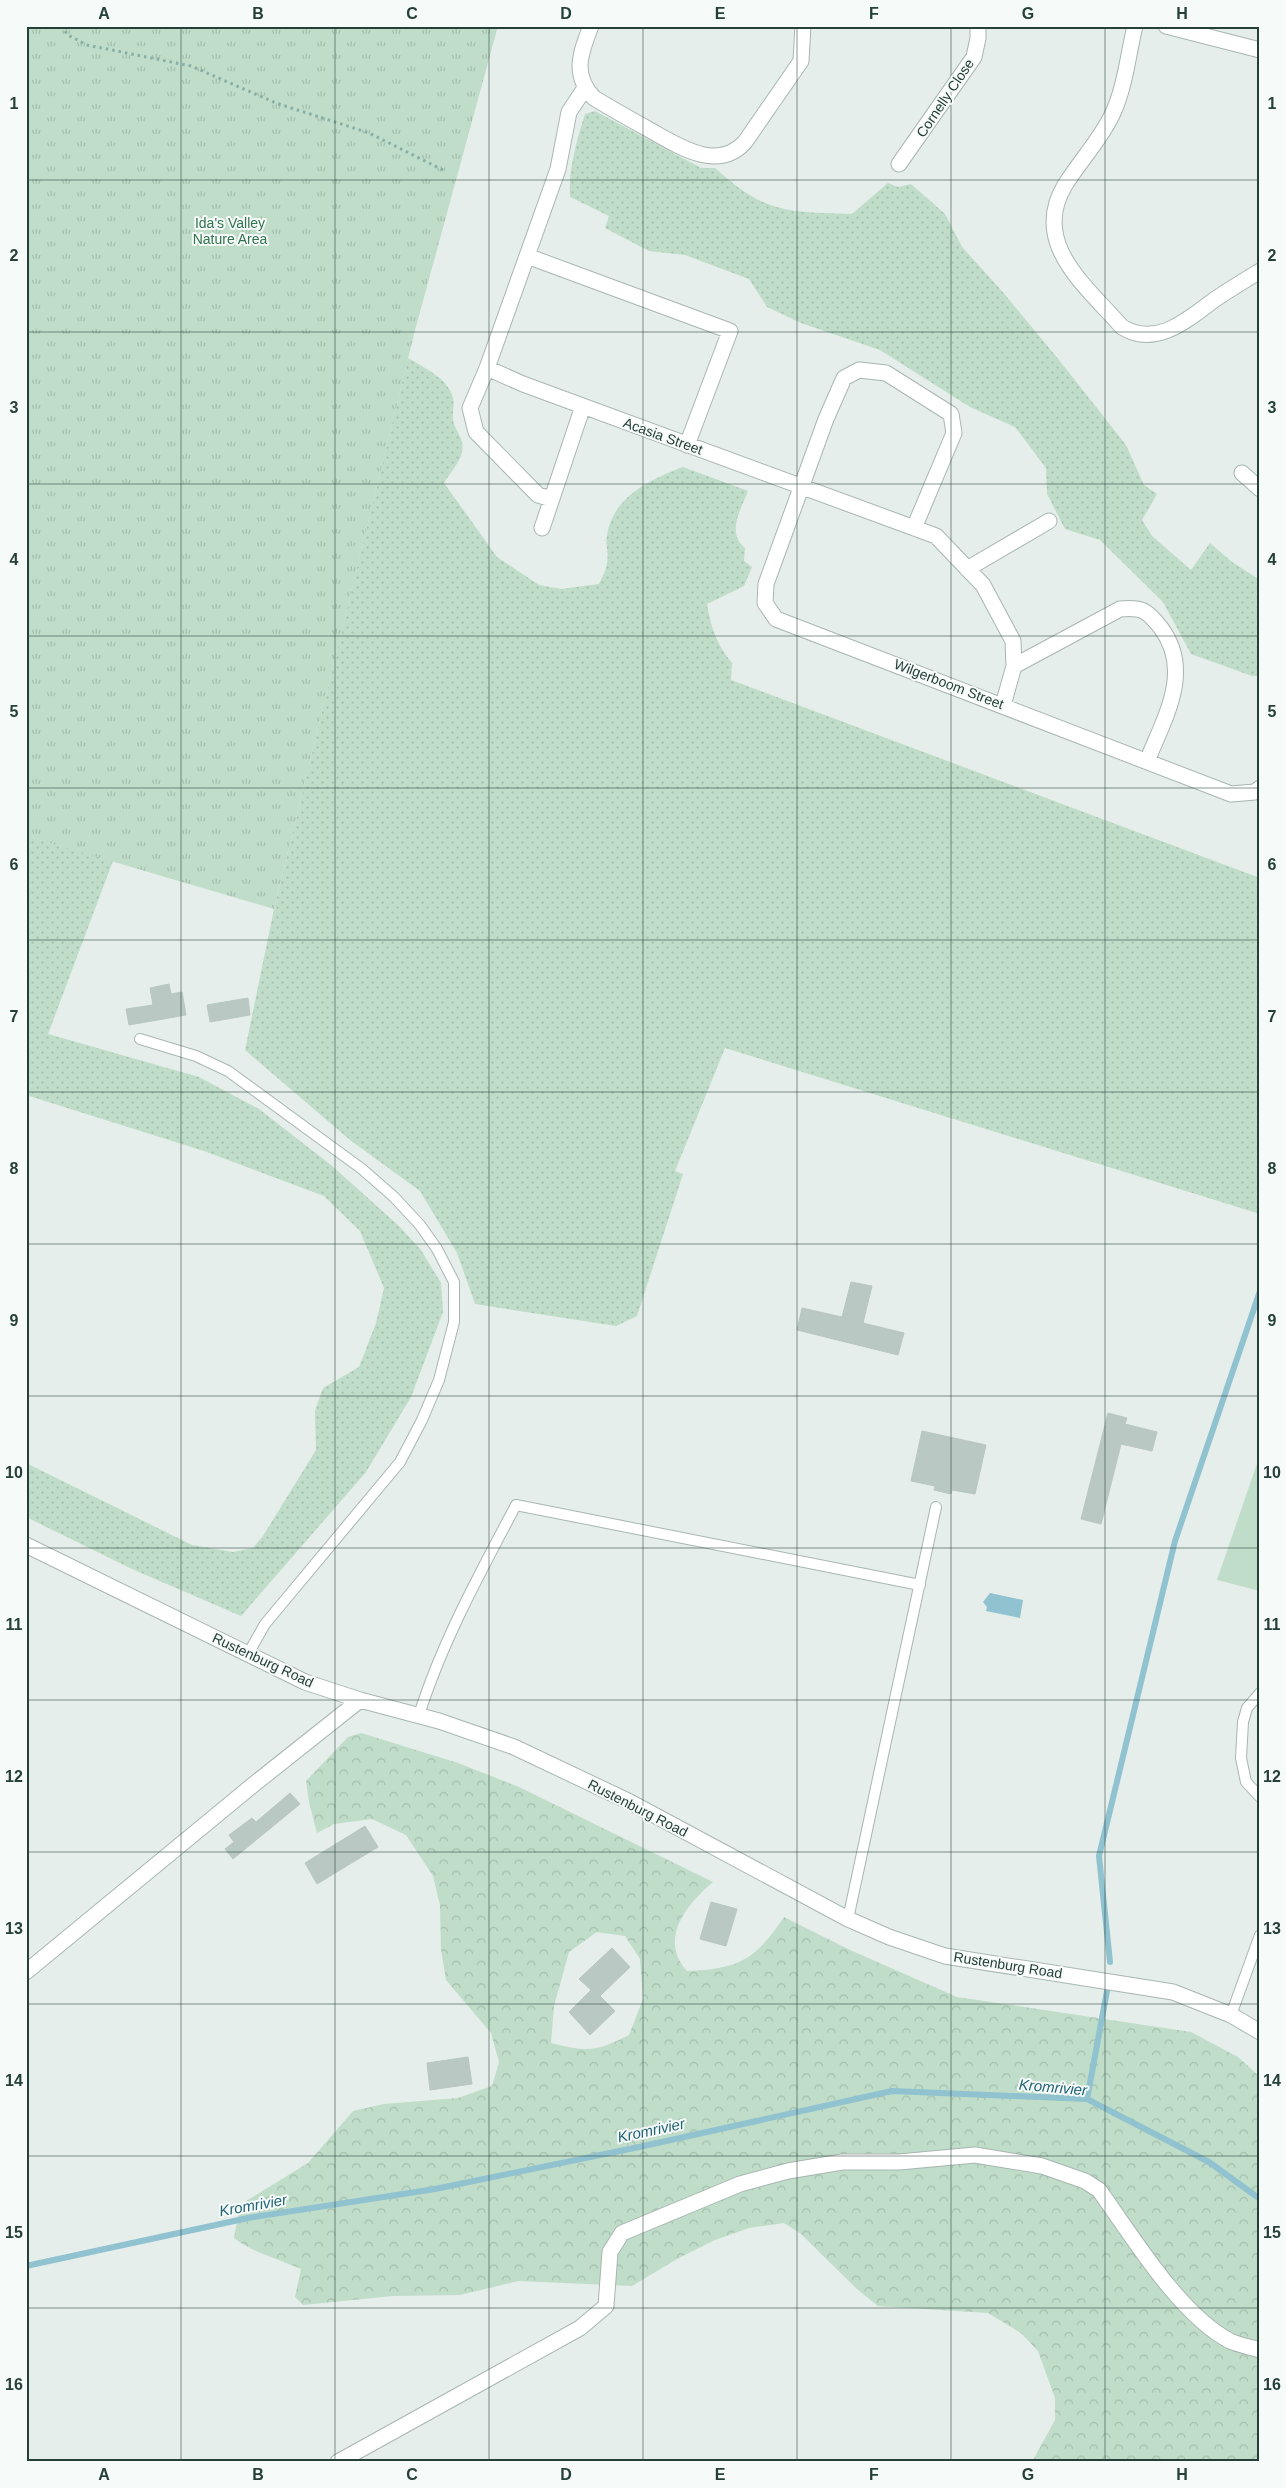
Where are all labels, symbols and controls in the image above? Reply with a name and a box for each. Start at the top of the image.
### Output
text: A [98,5,110,22]
text: B [252,5,264,22]
text: C [406,5,418,22]
text: D [560,5,572,22]
text: E [715,5,726,22]
text: F [869,5,879,22]
text: G [1022,5,1034,22]
text: H [1176,5,1188,22]
street label: Cornelly Close [913,56,977,140]
text: 1 [10,95,19,112]
text: 1 [1268,95,1277,112]
park label: Ida's Valley Nature Area [193,215,268,247]
text: 2 [10,247,19,264]
text: 2 [1268,247,1277,264]
text: 3 [10,399,19,416]
text: 3 [1268,399,1277,416]
street label: Acasia Street [621,414,705,458]
text: 4 [10,551,19,568]
text: 4 [1268,551,1277,568]
street label: Wilgerboom Street [892,656,1006,712]
text: 5 [10,703,19,720]
text: 5 [1268,703,1277,720]
text: 6 [10,856,19,873]
text: 6 [1268,856,1277,873]
text: 7 [10,1008,19,1025]
text: 7 [1268,1008,1277,1025]
text: 8 [10,1160,19,1177]
text: 8 [1268,1160,1277,1177]
text: 9 [10,1312,19,1329]
text: 9 [1268,1312,1277,1329]
text: 10 [5,1464,23,1481]
text: 10 [1263,1464,1281,1481]
text: 11 [6,1616,23,1633]
text: 11 [1264,1616,1281,1633]
street label: Rustenburg Road [210,1630,316,1690]
text: 12 [5,1768,23,1785]
text: 12 [1263,1768,1281,1785]
street label: Rustenburg Road [585,1776,691,1840]
text: 13 [5,1920,23,1937]
text: 13 [1263,1920,1281,1937]
street label: Rustenburg Road [953,1949,1063,1981]
text: 14 [5,2072,23,2089]
text: 14 [1263,2072,1281,2089]
water label: Kromrivier [1018,2076,1089,2099]
water label: Kromrivier [616,2114,687,2145]
water label: Kromrivier [218,2191,289,2219]
text: 15 [5,2224,23,2241]
text: 15 [1263,2224,1281,2241]
text: 16 [5,2376,23,2393]
text: 16 [1263,2376,1281,2393]
text: A [98,2466,110,2483]
text: B [252,2466,264,2483]
text: C [406,2466,418,2483]
text: D [560,2466,572,2483]
text: E [715,2466,726,2483]
text: F [869,2466,879,2483]
text: G [1022,2466,1034,2483]
text: H [1176,2466,1188,2483]

